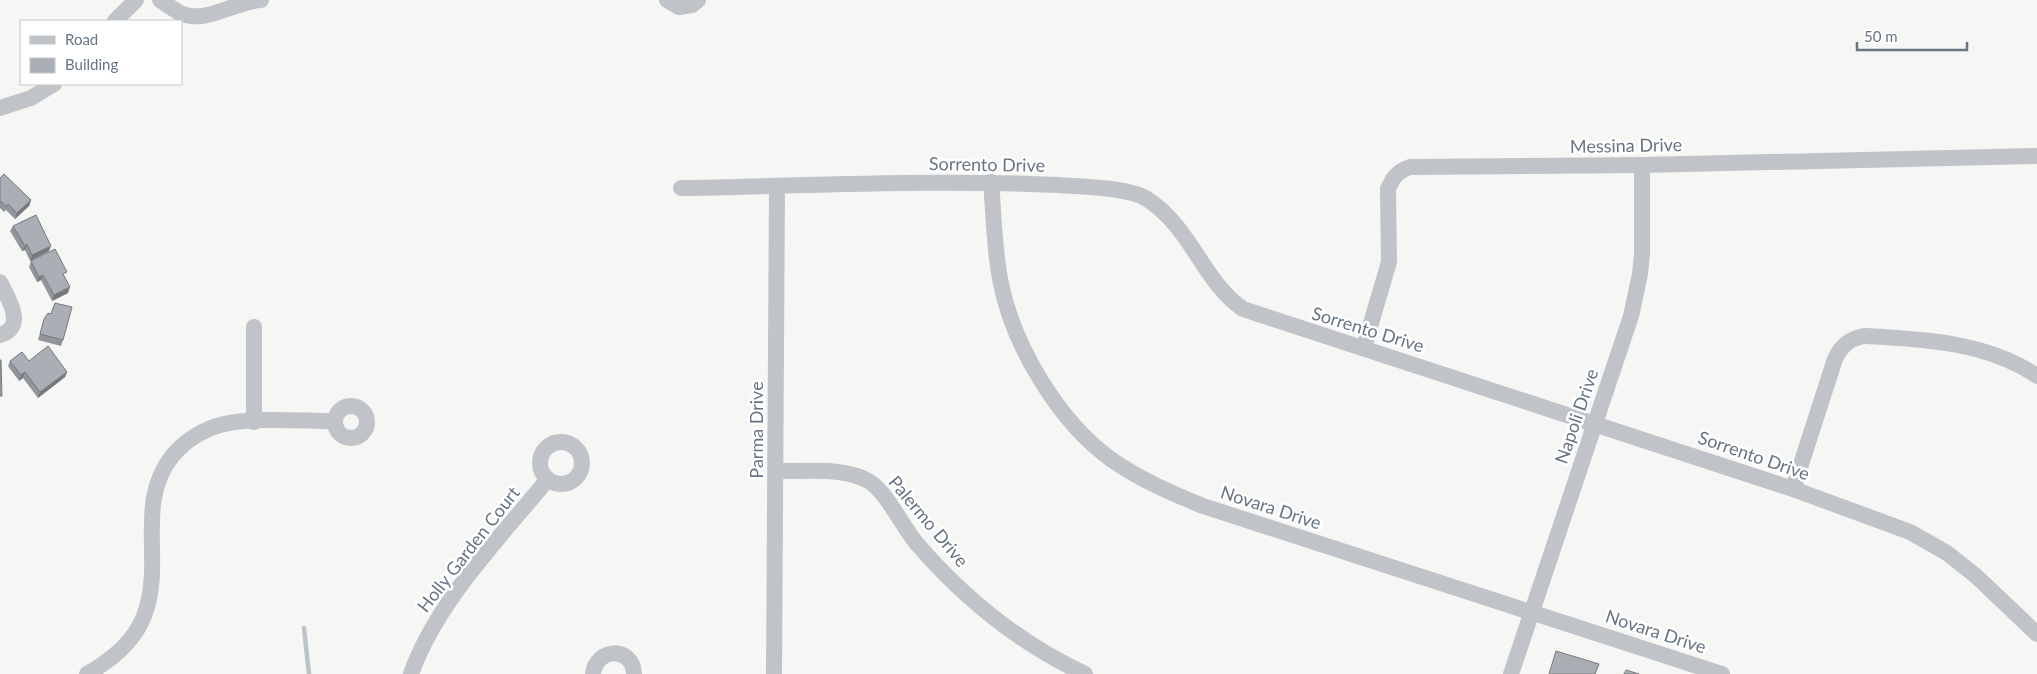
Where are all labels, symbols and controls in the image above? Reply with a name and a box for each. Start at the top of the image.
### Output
legend [20,20,182,85]
scale bar [1857,20,1967,52]
text: 50 m [1864,27,1898,45]
text: Road [65,30,98,48]
text: Building [65,55,118,73]
street label: Messina Drive [1570,133,1682,157]
street label: Sorrento Drive [929,152,1045,176]
street label: Sorrento Drive [1309,301,1427,357]
street label: Napoli Drive [1550,366,1602,466]
street label: Parma Drive [745,381,767,479]
street label: Sorrento Drive [1695,426,1813,484]
street label: Palermo Drive [884,471,974,571]
street label: Novara Drive [1218,480,1324,534]
street label: Holly Garden Court [412,481,524,616]
street label: Novara Drive [1603,604,1709,658]

